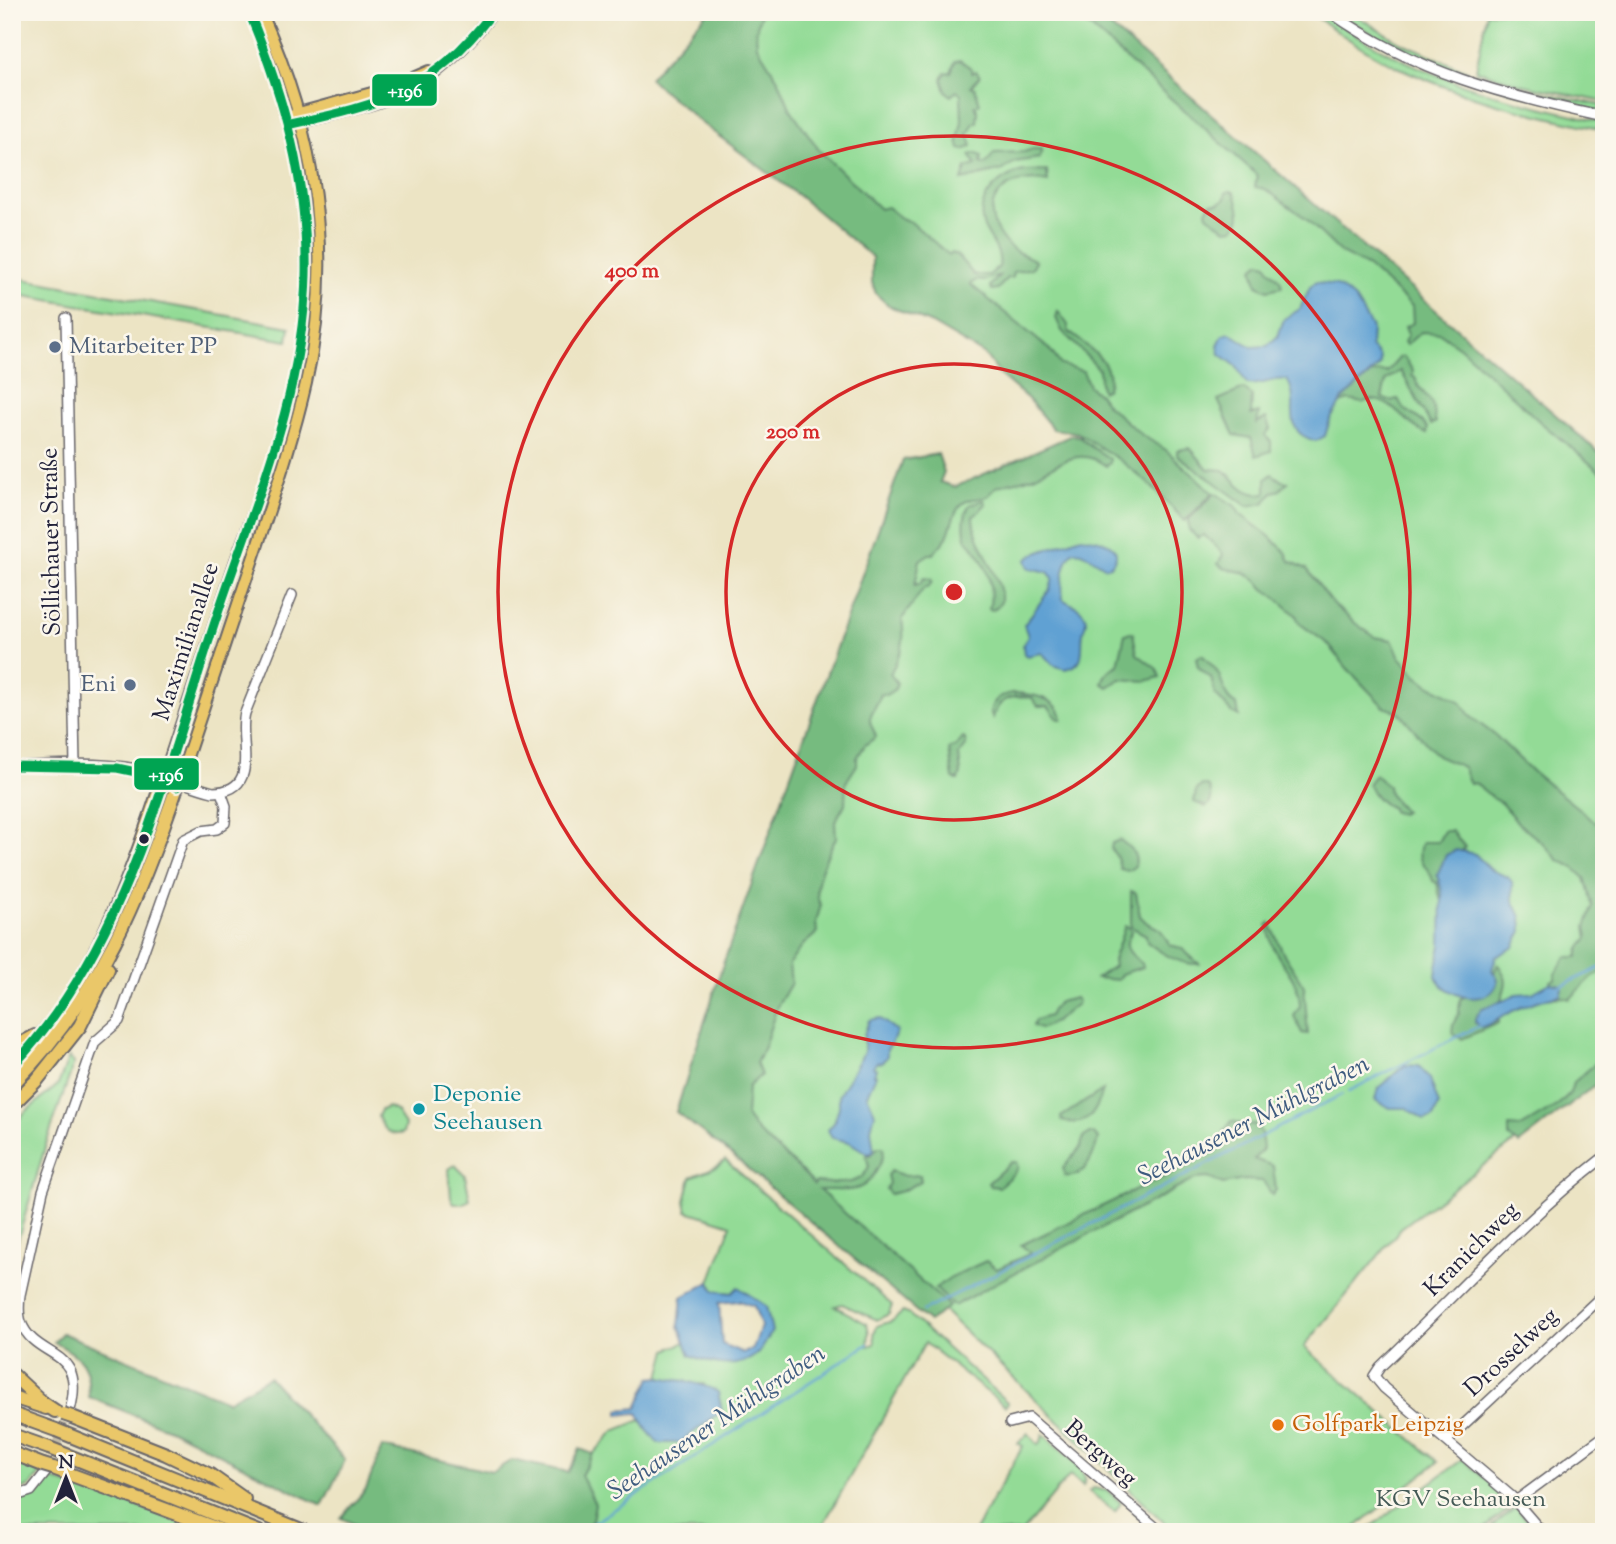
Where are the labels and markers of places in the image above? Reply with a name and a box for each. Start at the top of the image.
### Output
place label: Mitarbeiter PP [69,330,217,364]
marker: Mitarbeiter PP [47,339,63,355]
centre of rings [942,580,966,604]
place label: Eni [81,668,116,702]
marker: Eni [122,677,138,693]
unlabelled marker [137,832,151,846]
place label: Deponie Seehausen [433,1078,543,1140]
marker: Deponie Seehausen [411,1101,427,1117]
place label: Golfpark Leipzig [1292,1408,1464,1442]
marker: Golfpark Leipzig [1270,1417,1286,1433]

